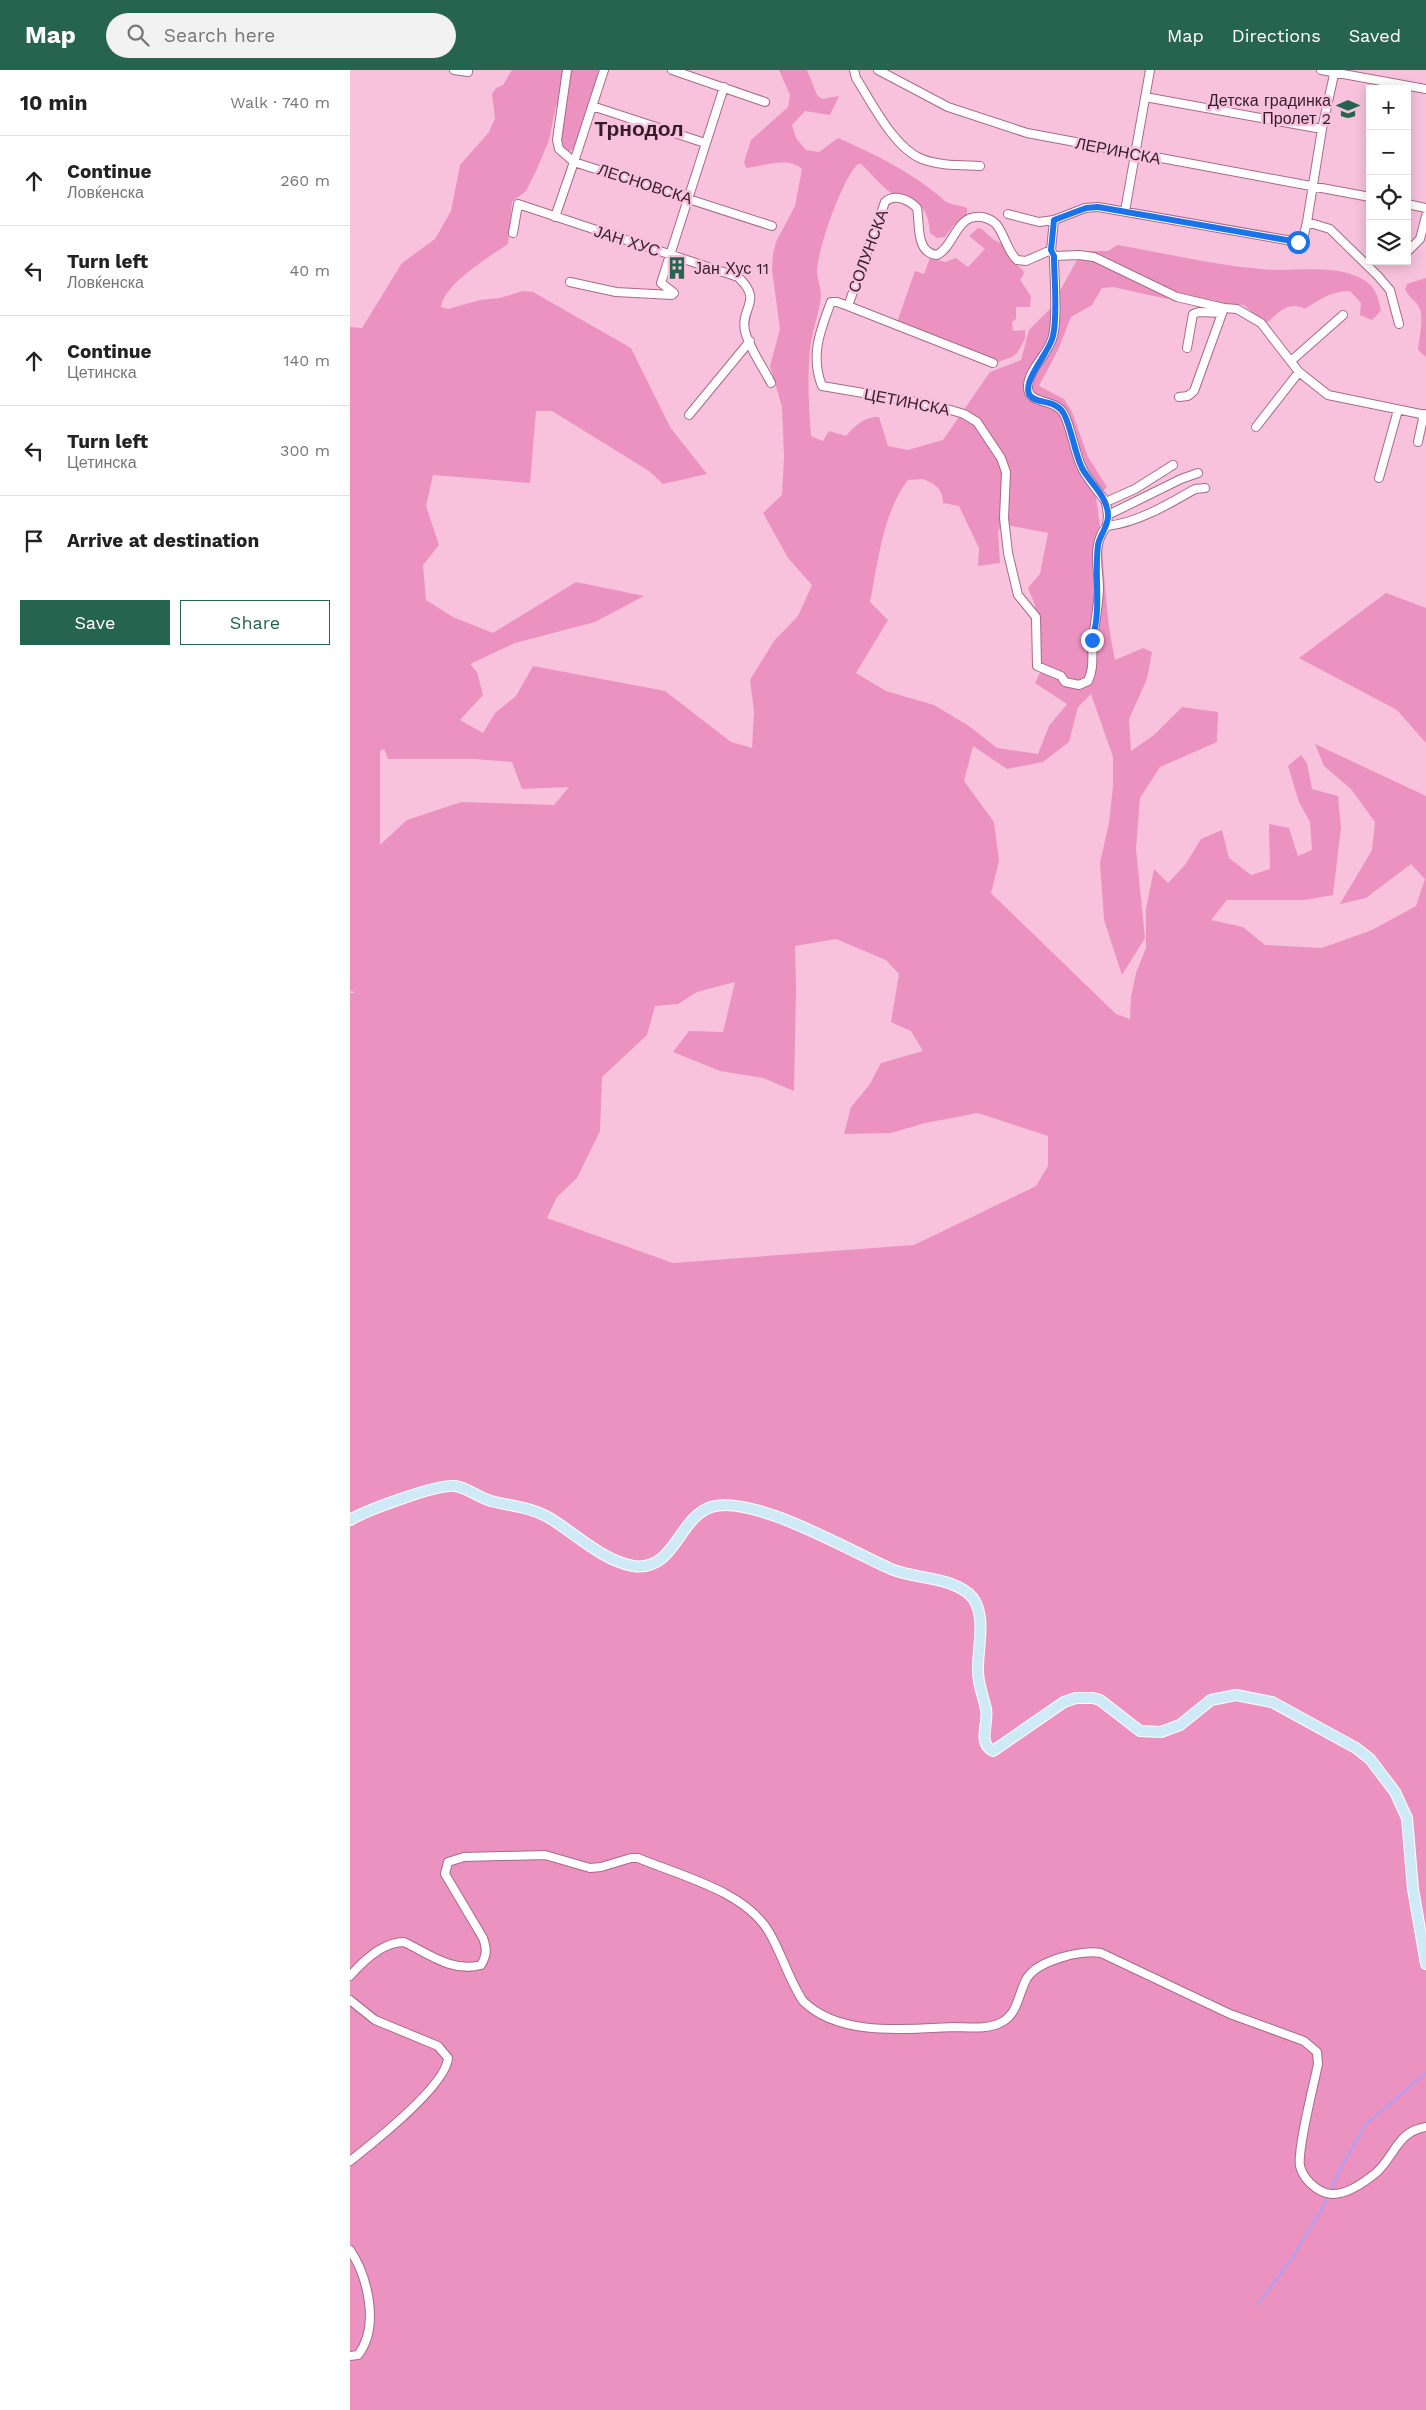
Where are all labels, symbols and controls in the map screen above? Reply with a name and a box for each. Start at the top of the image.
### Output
search box [106,13,456,58]
text: Map [25,21,76,49]
icon: search [124,21,152,49]
text: Search here [164,24,275,47]
text: Map [1167,25,1204,46]
text: Directions [1232,25,1321,46]
text: Saved [1349,25,1401,46]
map controls [1366,85,1411,265]
button: + [1366,85,1411,130]
text: 10 min [20,90,87,115]
place label: Детска градинка Пролет 2 [1208,91,1331,128]
text: Walk · 740 m [230,93,330,112]
school or university icon: Детска градинка Пролет 2 [1335,96,1361,122]
district label: Трнодол [594,116,684,141]
button: − [1366,130,1411,175]
street label: ЛЕРИНСКА [1074,133,1163,169]
text: Continue [67,160,151,183]
street label: ЛЕСНОВСКА [595,160,695,208]
icon: ahead [20,167,48,195]
text: 260 m [280,171,330,190]
button: locate [1366,175,1411,220]
text: Ловќенска [67,183,144,202]
street label: СОЛУНСКА [844,206,892,295]
button: layers [1366,220,1411,265]
street label: ЈАН ХУС [592,221,662,261]
route start [1287,231,1310,254]
text: Turn left [67,250,148,273]
building icon: Јан Хус 11 [664,255,690,281]
icon: left [20,257,48,285]
place label: Јан Хус 11 [694,259,769,278]
text: 40 m [290,261,330,280]
text: Ловќенска [67,273,144,292]
text: Continue [67,340,151,363]
icon: ahead [20,347,48,375]
text: 140 m [283,351,330,370]
text: Цетинска [67,363,137,382]
street label: ЦЕТИНСКА [863,384,952,420]
text: Turn left [67,430,148,453]
icon: left [20,437,48,465]
text: 300 m [280,441,330,460]
text: Цетинска [67,453,137,472]
icon: arrive [20,527,48,555]
text: Arrive at destination [67,529,259,552]
button: Save [20,600,170,645]
button: Share [180,600,330,645]
route end [1081,629,1104,652]

